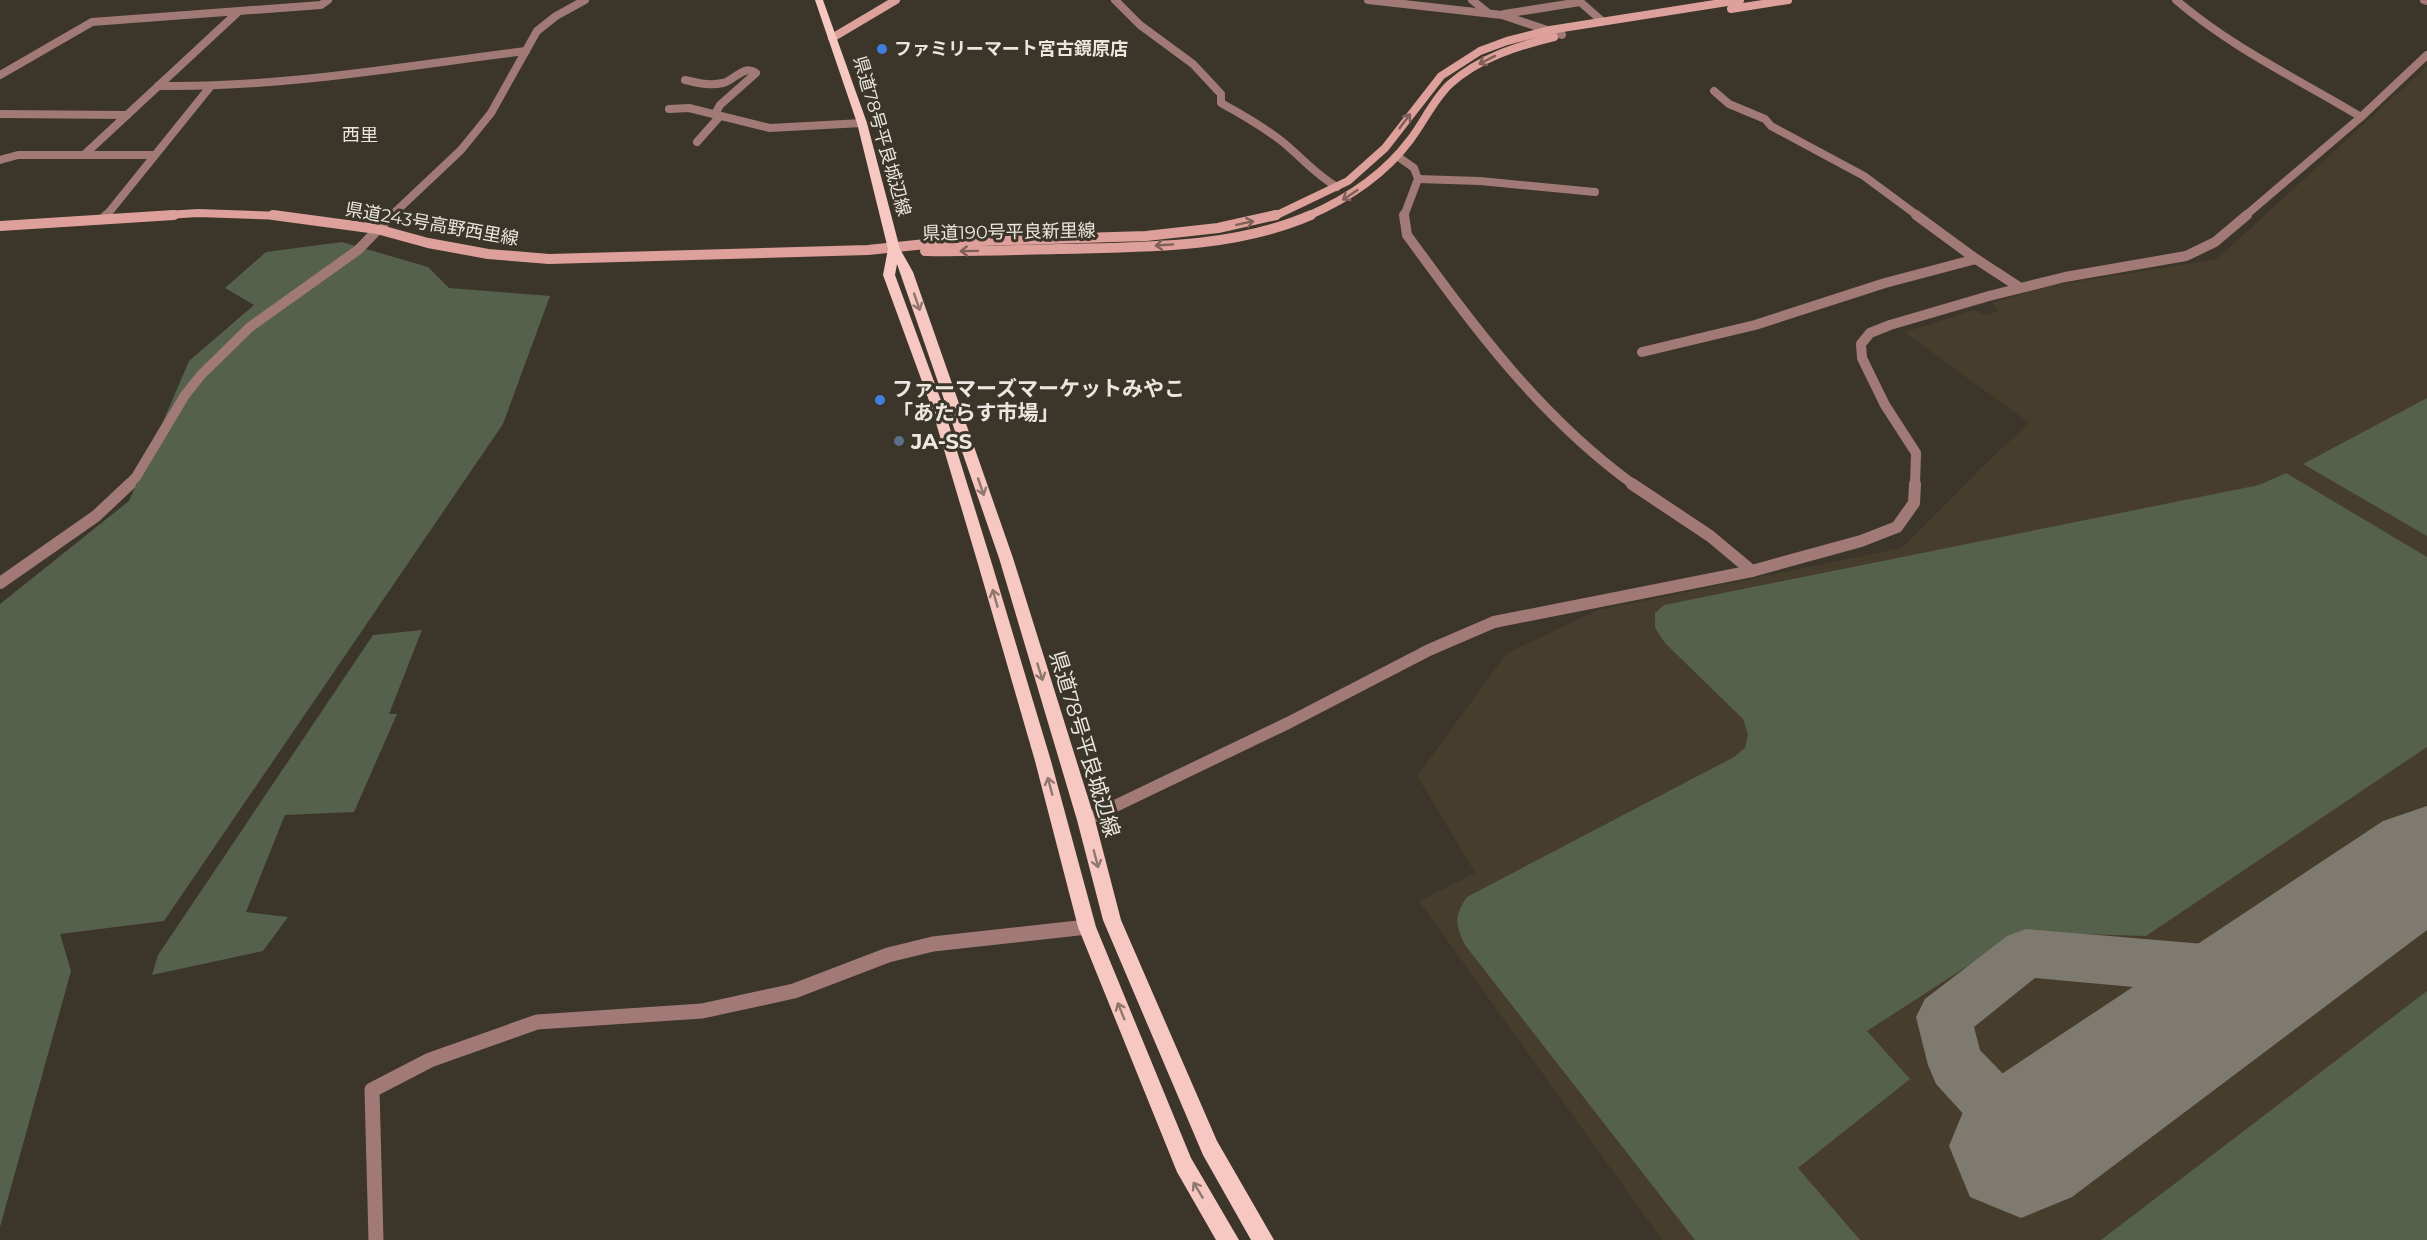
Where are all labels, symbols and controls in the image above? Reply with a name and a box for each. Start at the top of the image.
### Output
place label: ファミリーマート宮古鏡原店 [894,38,1128,60]
marker: ファミリーマート宮古鏡原店 [875,42,889,56]
street label: 県道78号平良城辺線 [849,53,915,219]
one-way arrow [1479,55,1497,66]
one-way arrow [1399,113,1411,129]
district label: 西里 [342,124,378,146]
one-way arrow [1343,189,1359,201]
street label: 県道243号高野西里線 [344,198,520,250]
one-way arrow [1235,216,1254,228]
street label: 県道190号平良新里線 [922,219,1096,245]
one-way arrow [1154,239,1174,250]
one-way arrow [959,246,979,257]
one-way arrow [913,292,924,311]
place label: ファーマーズマーケットみやこ 「あたらす市場」 [892,376,1185,425]
marker: ファーマーズマーケットみやこ 「あたらす市場」 [873,393,887,407]
place label: JA-SS [910,429,972,454]
marker: JA-SS [892,434,906,448]
one-way arrow [977,477,988,495]
one-way arrow [989,589,1000,608]
street label: 県道78号平良城辺線 [1045,648,1125,840]
one-way arrow [1035,662,1046,681]
one-way arrow [1044,776,1055,795]
one-way arrow [1091,849,1103,868]
one-way arrow [1115,1002,1126,1021]
one-way arrow [1192,1182,1204,1199]

